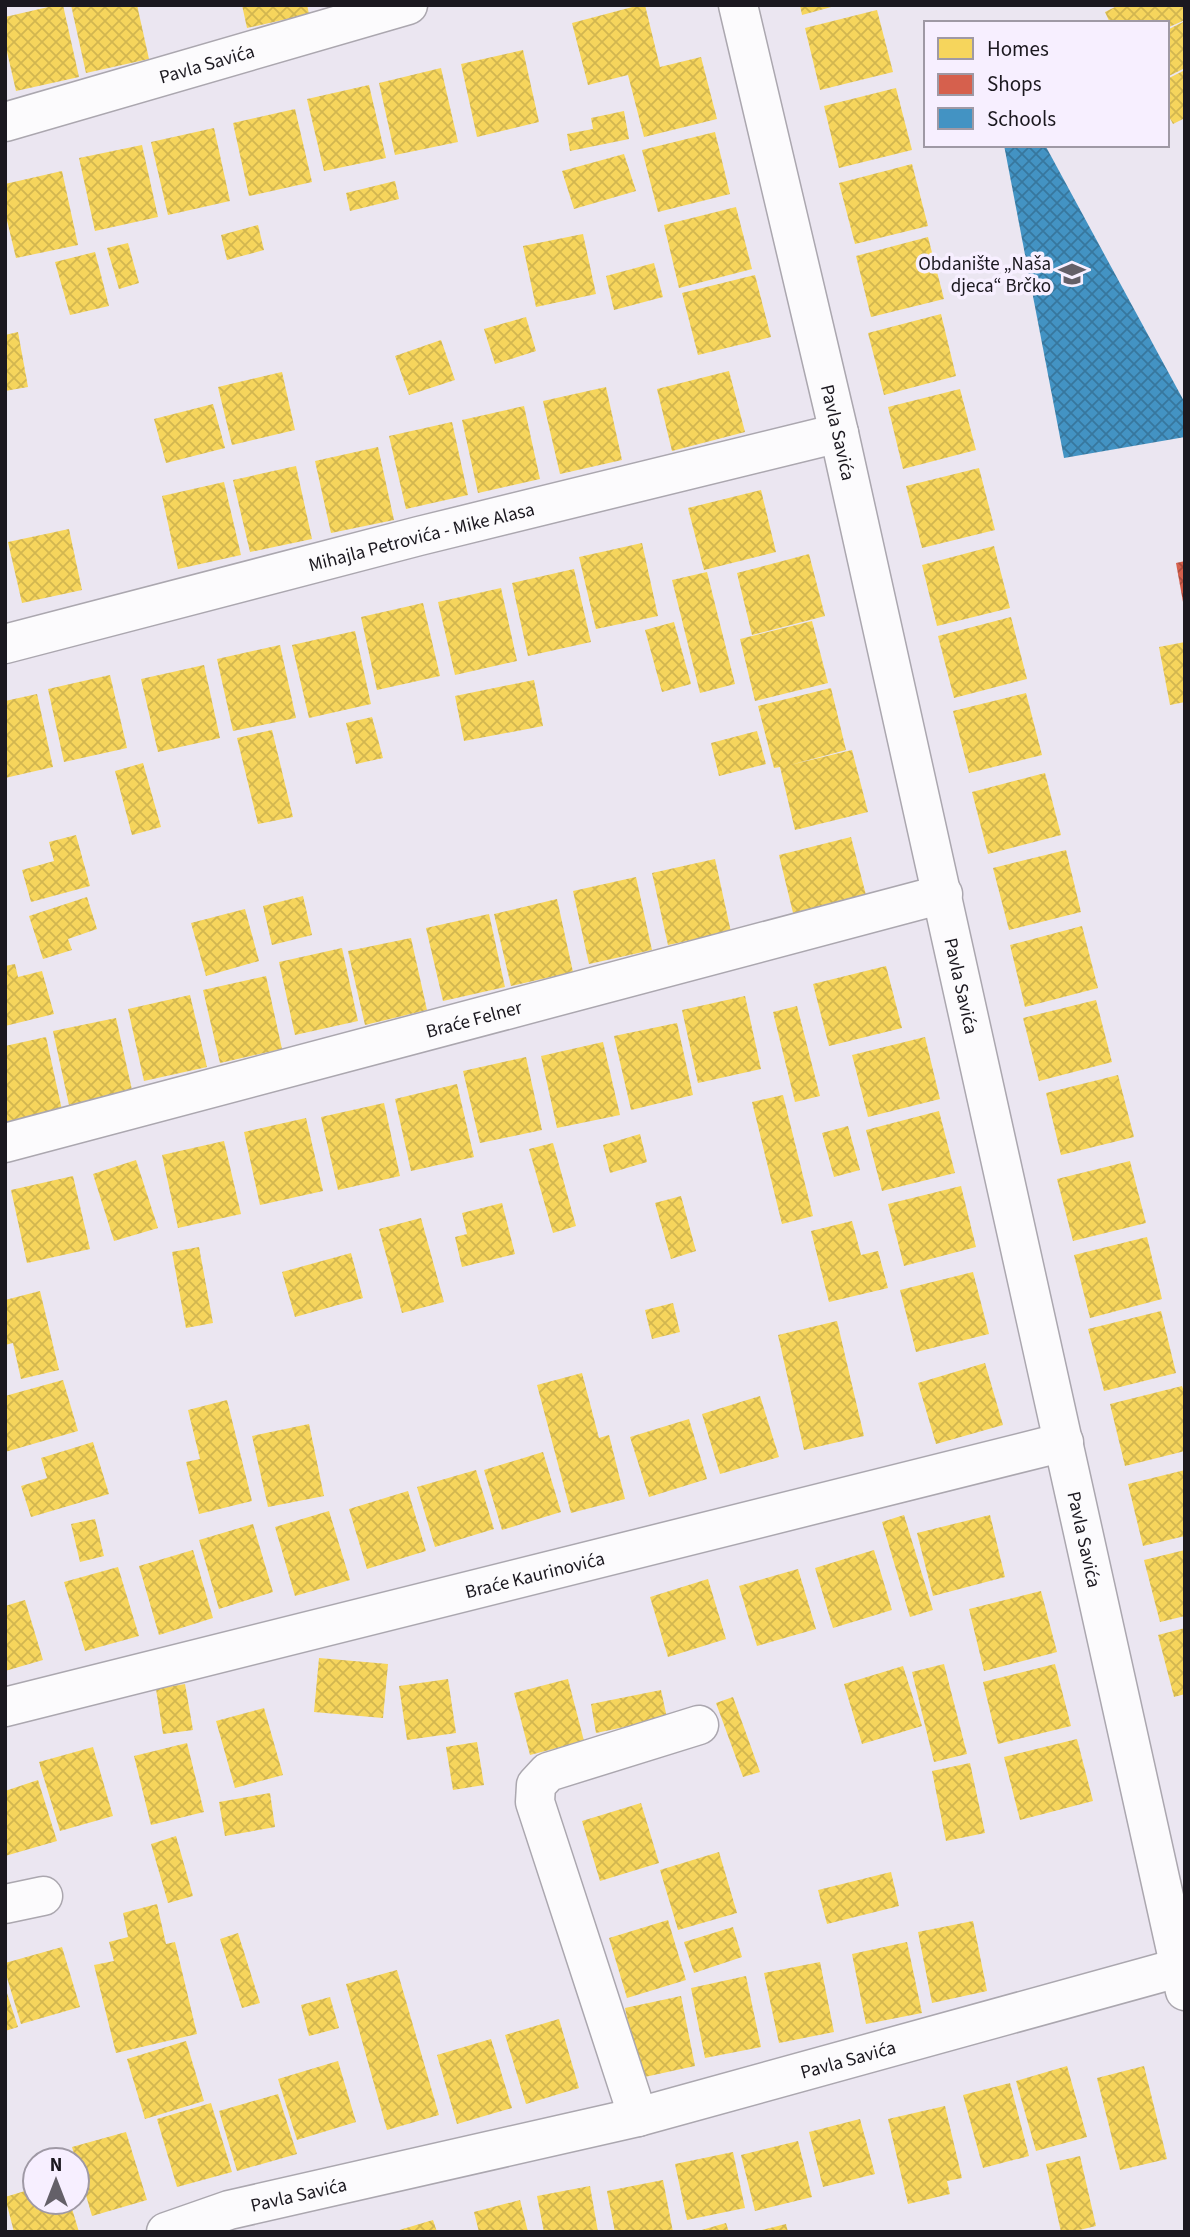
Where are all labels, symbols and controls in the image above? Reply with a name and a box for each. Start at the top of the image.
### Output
legend [924,21,1169,147]
text: Homes [987,34,1049,64]
street label: Pavla Savića [156,38,258,92]
text: Shops [987,69,1042,99]
text: Schools [987,104,1056,134]
place label: Obdanište „Naša djeca“ Brčko [918,251,1051,300]
school or university icon: Obdanište „Naša djeca“ Brčko [1057,259,1087,289]
street label: Pavla Savića [813,382,861,483]
street label: Mihajla Petrovića - Mike Alasa [306,496,537,579]
street label: Pavla Savića [936,935,984,1037]
street label: Braće Felner [423,994,526,1046]
street label: Pavla Savića [1059,1489,1107,1590]
street label: Braće Kaurinovića [462,1545,608,1606]
street label: Pavla Savića [798,2034,899,2087]
north arrow [21,2146,91,2216]
text: N [50,2152,62,2179]
street label: Pavla Savića [248,2172,350,2220]

